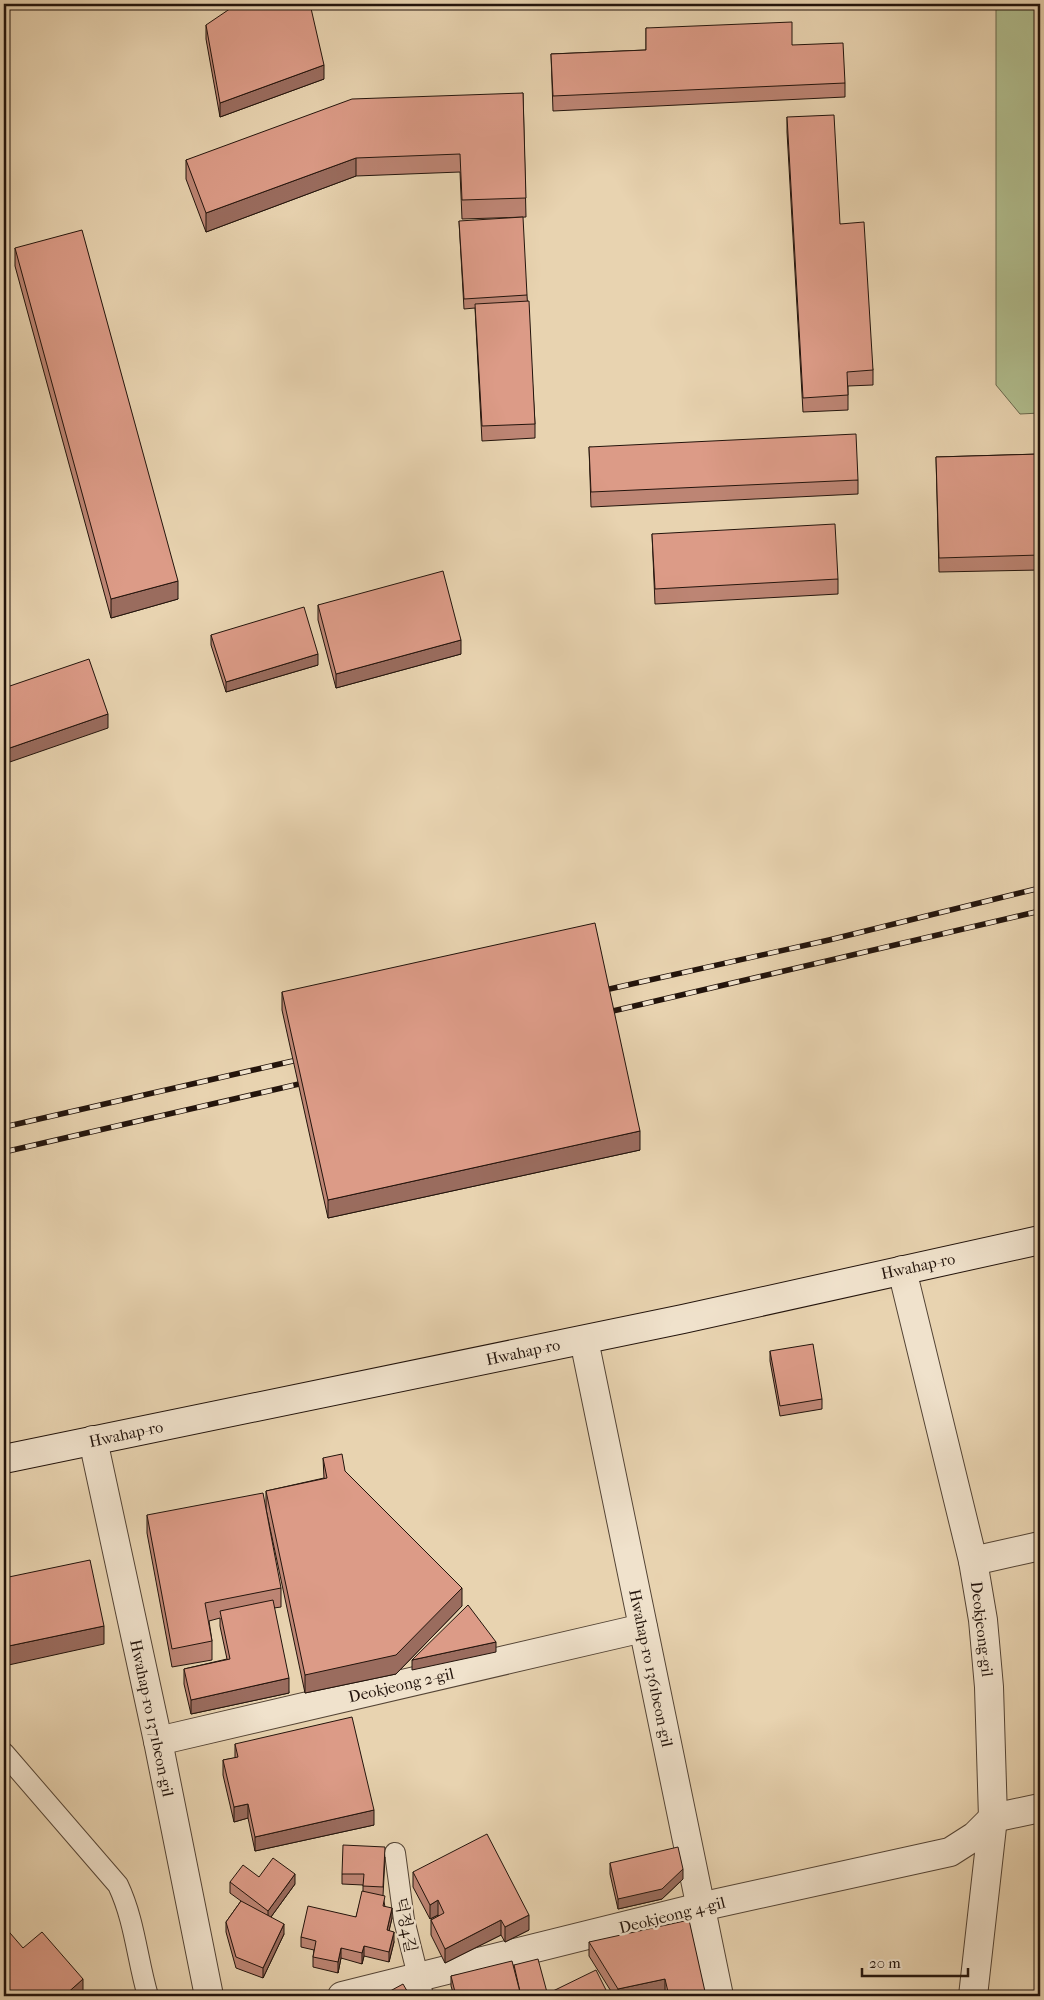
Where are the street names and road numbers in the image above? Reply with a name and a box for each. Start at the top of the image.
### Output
street label: Hwahap-ro [879,1249,957,1283]
street label: Hwahap-ro [484,1335,562,1369]
street label: Hwahap-ro [87,1417,165,1451]
street label: Deokjeong-gil [967,1580,997,1678]
street label: Hwahap-ro 1361beon-gil [625,1587,677,1749]
street label: Hwahap-ro 1371beon-gil [126,1638,178,1799]
street label: Deokjeong 2-gil [346,1663,456,1706]
street label: Deokjeong 4-gil [617,1892,728,1937]
street label: 덕정4길 [391,1896,421,1954]

